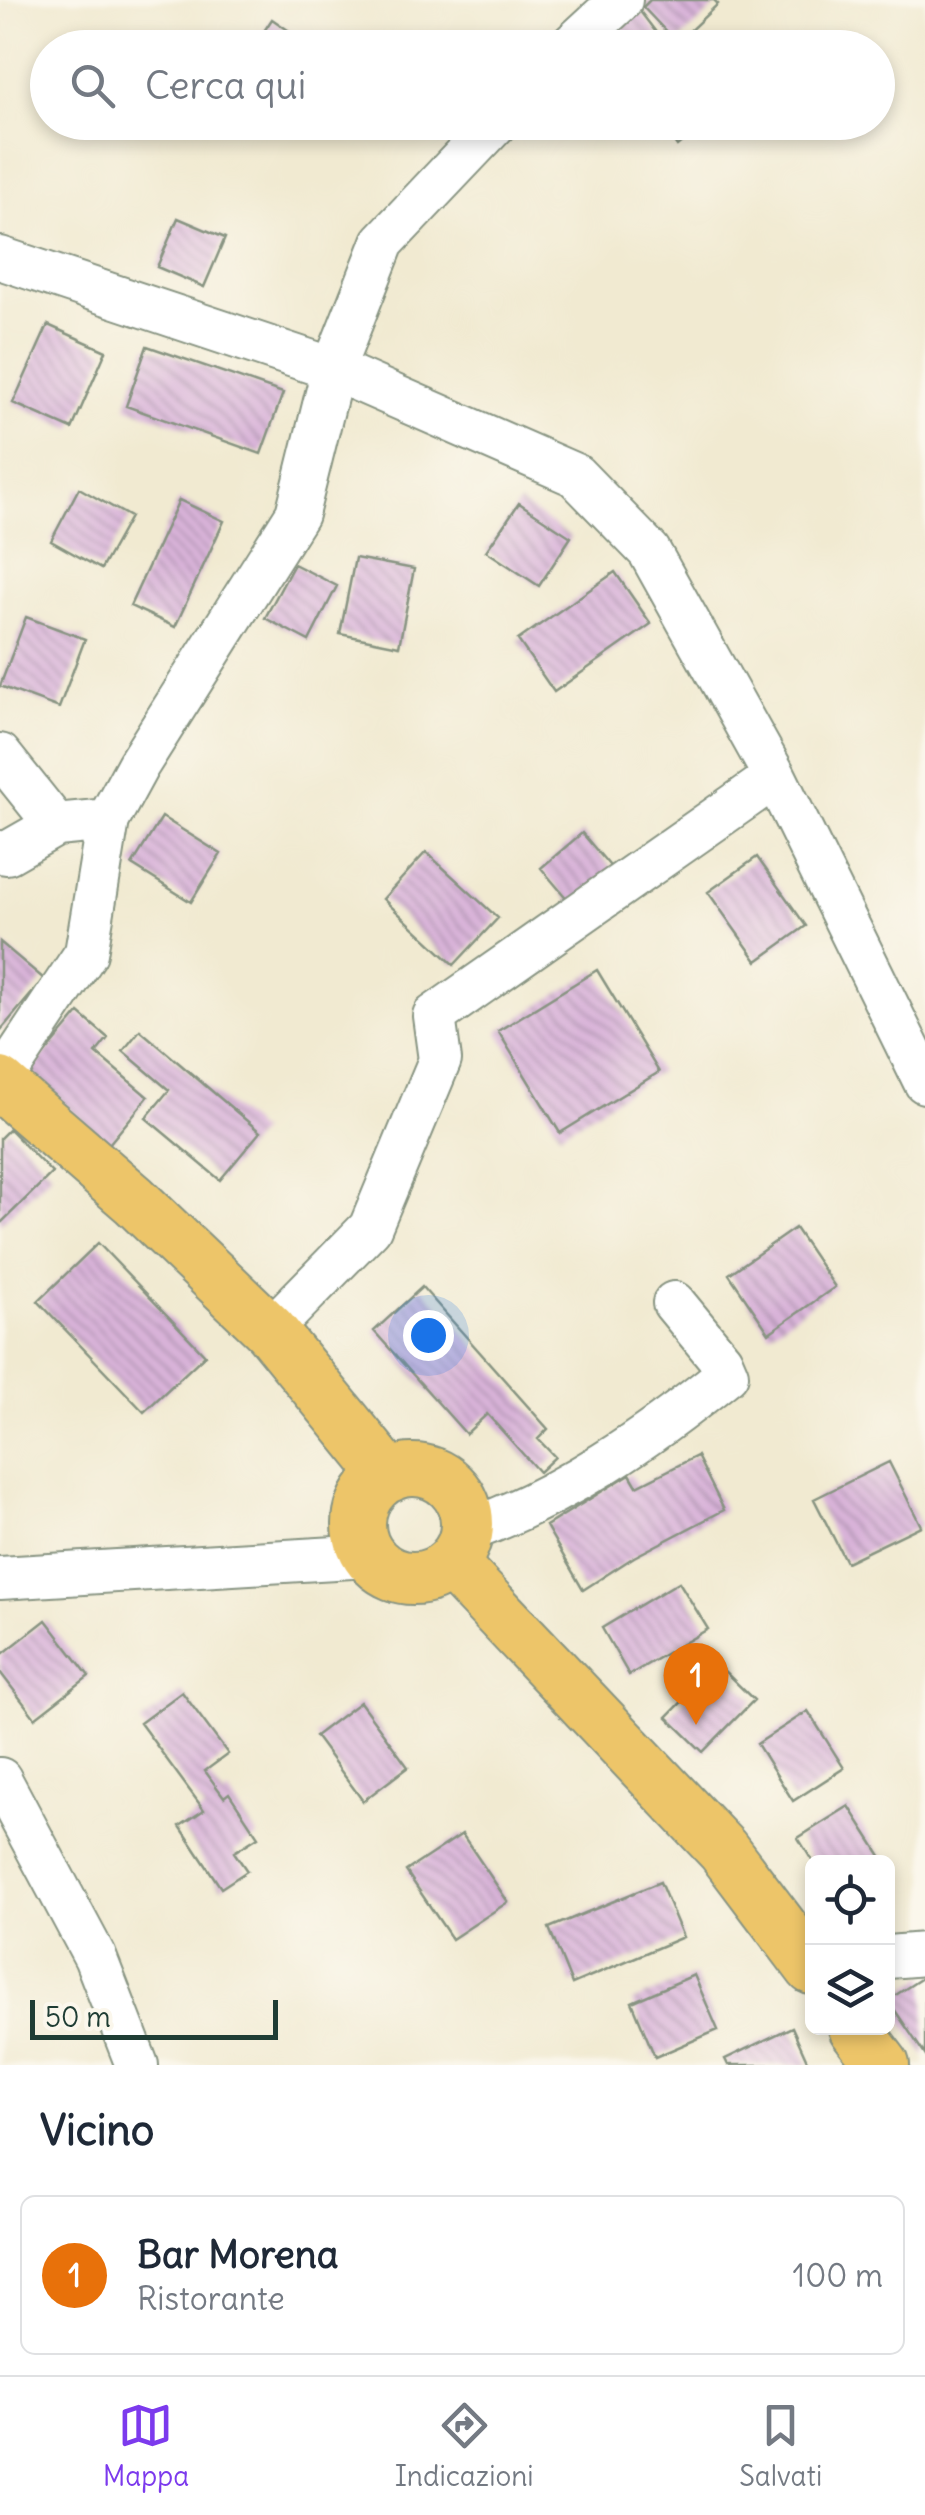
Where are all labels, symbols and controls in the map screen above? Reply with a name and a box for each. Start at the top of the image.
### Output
search box [30,30,895,140]
icon: search [65,58,120,113]
text: Cerca qui [145,62,306,109]
your location [403,1310,454,1361]
pin: 1 [664,1642,728,1725]
map controls [805,1855,895,2035]
button: locate [805,1855,895,1945]
button: layers [805,1945,895,2035]
scale bar [30,1995,278,2040]
text: 50 m [45,1999,111,2035]
text: Vicino [40,2104,154,2156]
text: Bar Morena [137,2231,339,2278]
text: 1 [68,2255,81,2296]
text: 100 m [793,2255,883,2296]
text: Ristorante [137,2278,285,2319]
tab: Mappa [103,2398,189,2494]
tab: Indicazioni [395,2398,534,2494]
tab: Salvati [739,2398,822,2494]

